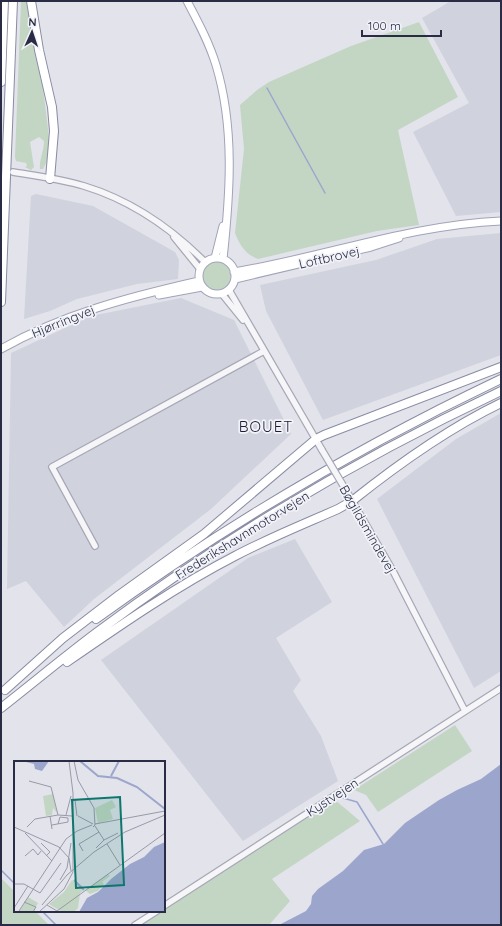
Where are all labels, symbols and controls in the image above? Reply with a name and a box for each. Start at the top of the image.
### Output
north arrow [12,12,52,52]
scale bar [362,12,441,38]
text: N [28,15,37,29]
text: 100 m [368,18,401,33]
street label: Loftbrovej [297,242,361,272]
street label: Hjørringvej [29,301,97,341]
district label: BOUET [239,417,293,436]
street label: Bøgildsmindevej [336,482,400,576]
street label: Frederikshavnmotorvejen [172,487,312,583]
inset map [14,761,165,912]
street label: Kystvejen [303,774,361,820]

